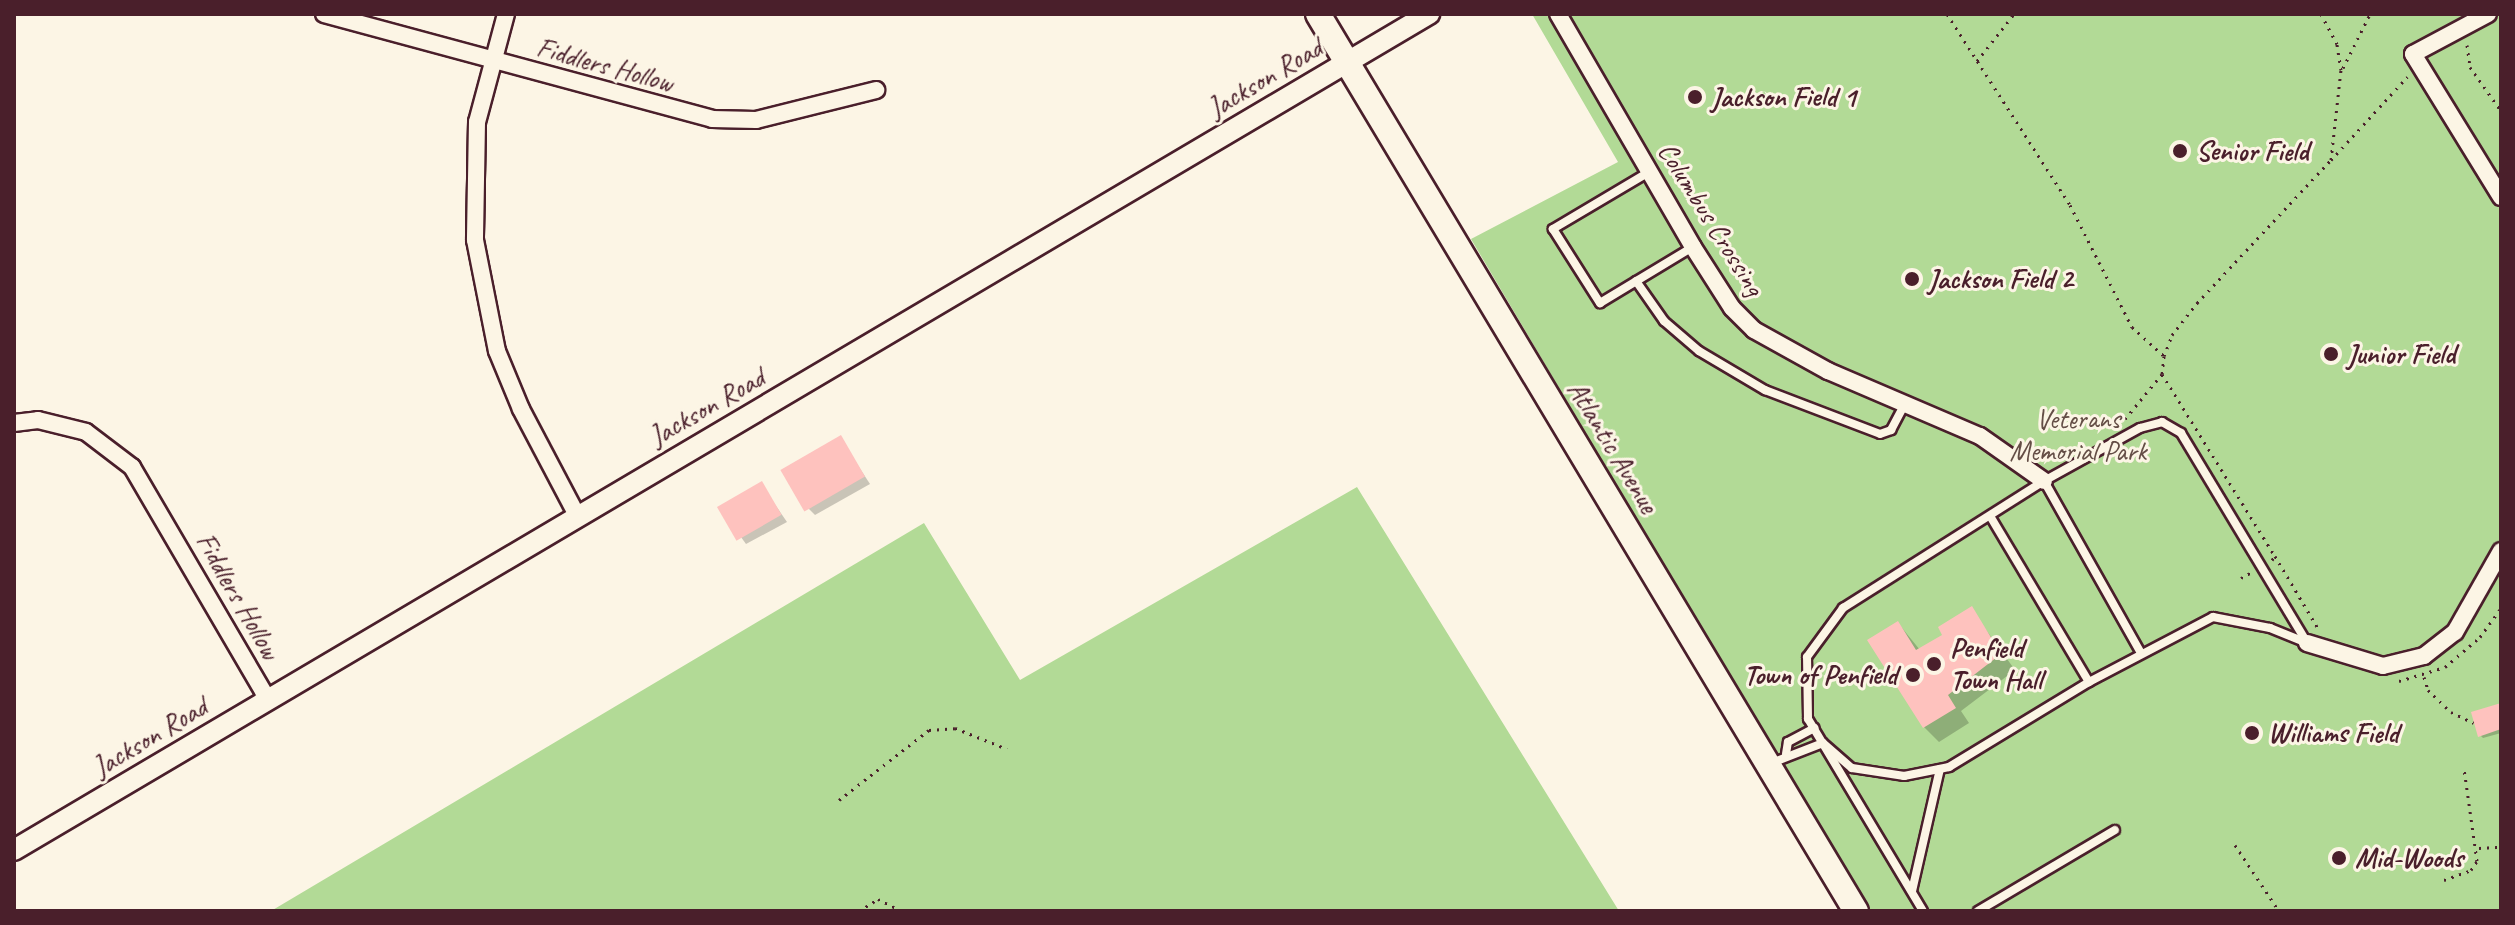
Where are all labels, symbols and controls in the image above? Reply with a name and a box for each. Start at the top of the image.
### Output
street label: Fiddlers Hollow [533,31,677,99]
street label: Jackson Road [1202,31,1328,125]
place label: Jackson Field 1 [1711,80,1856,114]
marker: Jackson Field 1 [1686,88,1704,106]
place label: Senior Field [2196,134,2308,168]
street label: Columbus Crossing [1651,136,1771,302]
marker: Senior Field [2171,142,2189,160]
place label: Jackson Field 2 [1928,262,2073,296]
marker: Jackson Field 2 [1903,270,1921,288]
place label: Junior Field [2347,337,2455,371]
marker: Junior Field [2322,345,2340,363]
street label: Jackson Road [644,361,770,453]
street label: Atlantic Avenue [1560,375,1666,519]
park label: Veterans Memorial Park [2009,402,2147,468]
street label: Fiddlers Hollow [188,527,288,665]
place label: Penfield Town Hall [1950,631,2043,697]
marker: Penfield Town Hall [1925,655,1943,673]
place label: Town of Penfield [1744,658,1897,692]
marker: Town of Penfield [1904,666,1922,684]
street label: Jackson Road [87,690,213,784]
place label: Williams Field [2268,716,2399,750]
marker: Williams Field [2243,724,2261,742]
place label: Mid-Woods [2355,841,2463,875]
marker: Mid-Woods [2330,849,2348,867]

